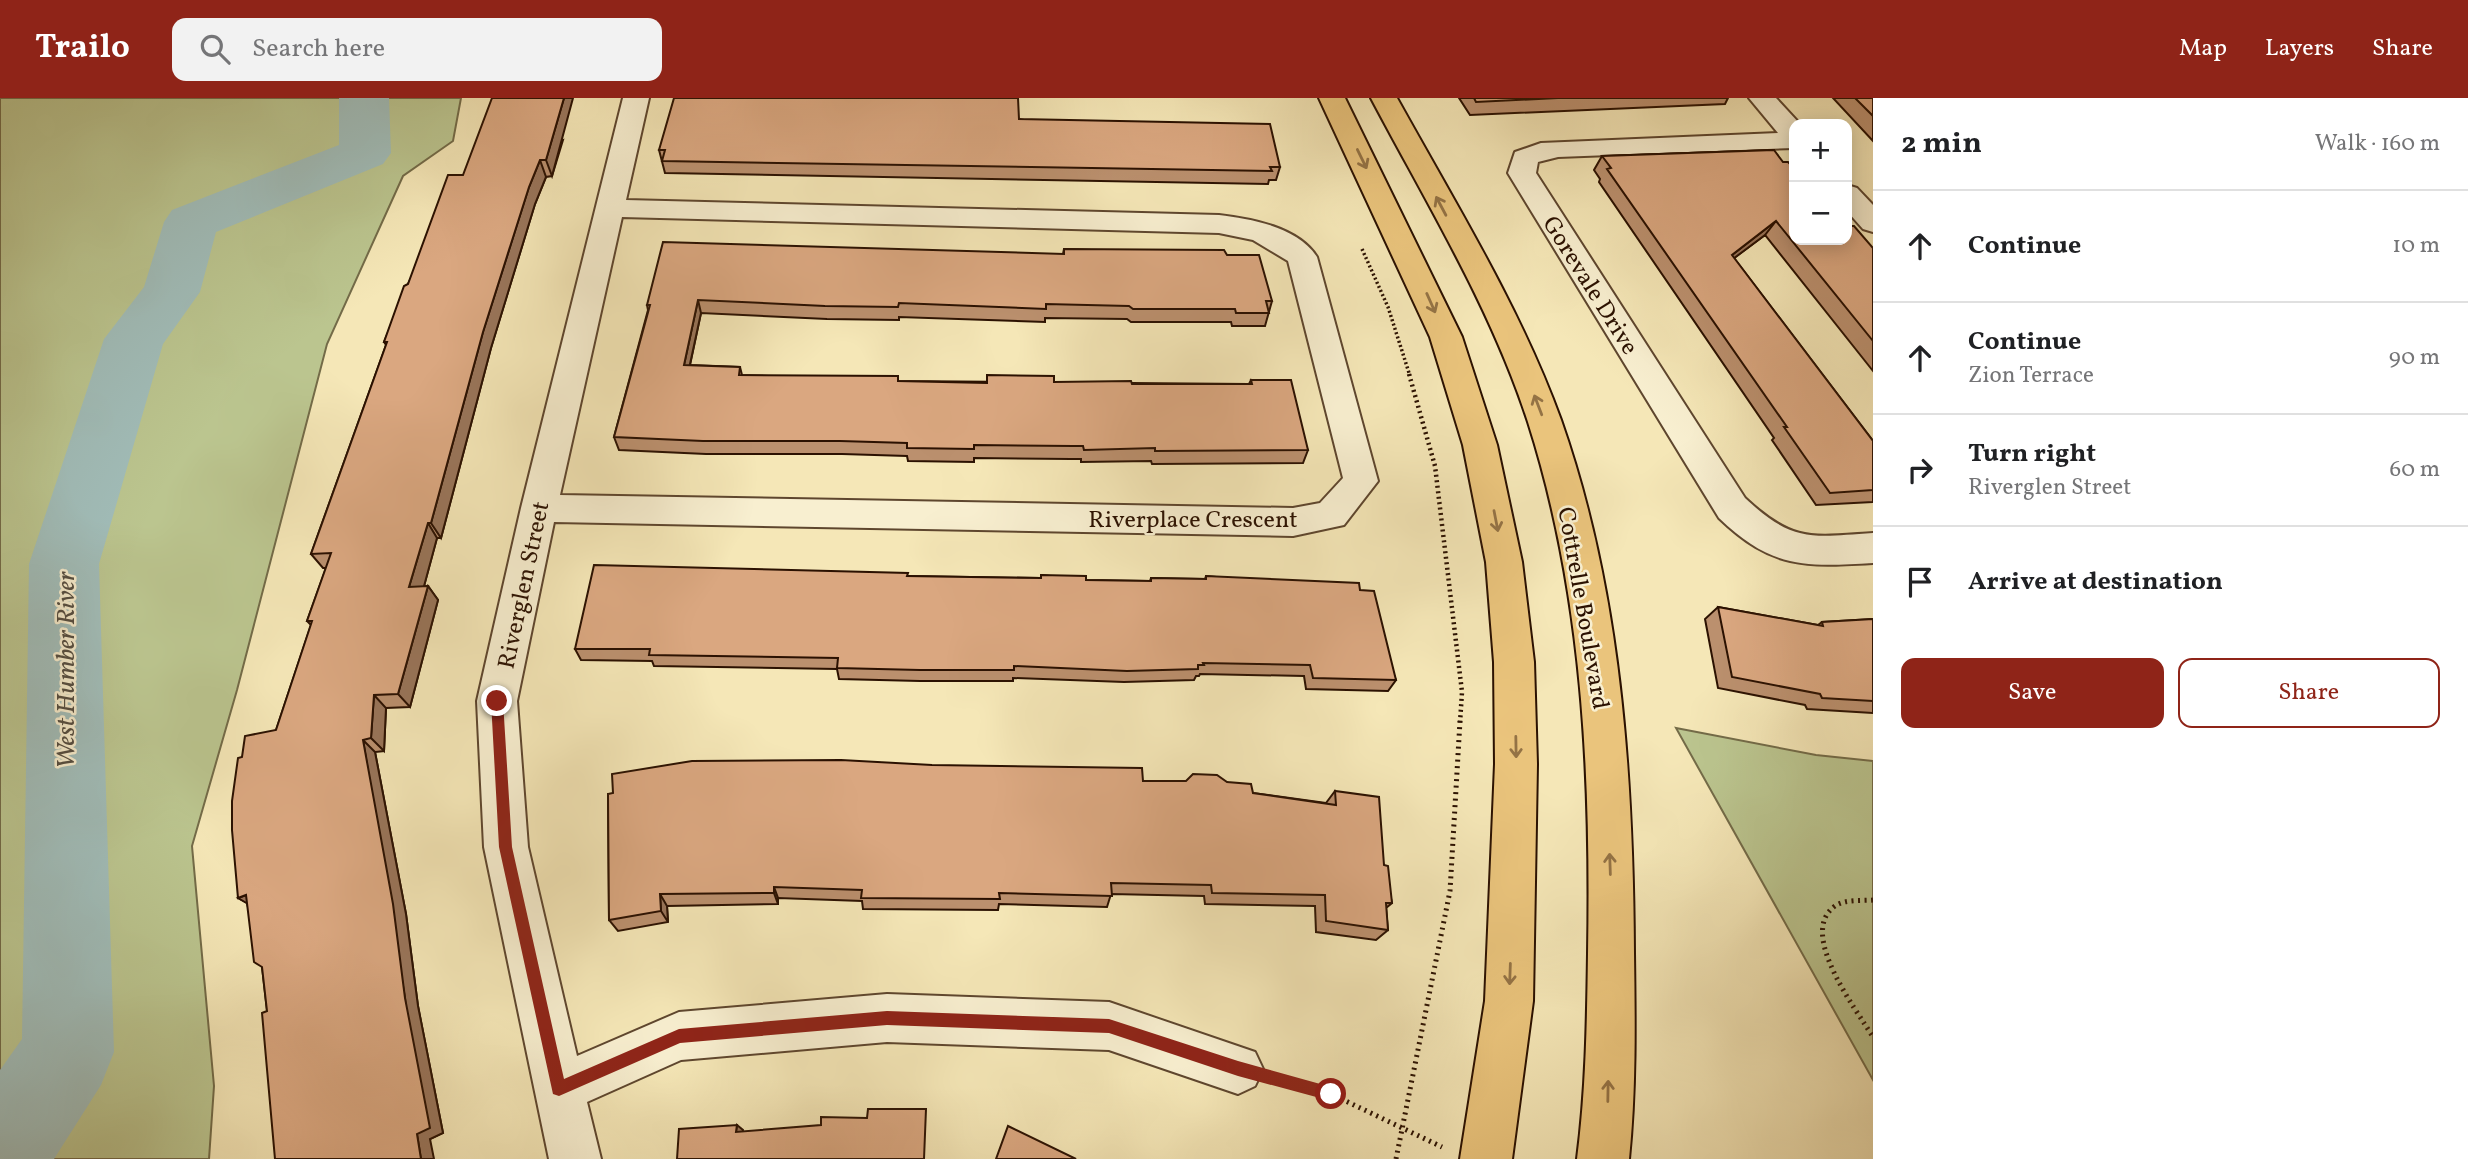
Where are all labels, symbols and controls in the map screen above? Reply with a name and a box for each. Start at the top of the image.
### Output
search box [172,18,662,81]
text: Trailo [35,26,130,72]
icon: search [196,30,234,68]
text: Search here [252,31,385,67]
text: Map [2179,32,2227,66]
text: Layers [2265,32,2334,66]
text: Share [2372,32,2433,66]
map controls [1789,119,1852,245]
button: + [1789,119,1852,182]
text: 2 min [1901,123,1982,165]
text: Walk · 160 m [2315,128,2440,160]
one-way arrow [1356,148,1370,169]
button: − [1789,182,1852,245]
one-way arrow [1434,196,1448,217]
street label: Gorevale Drive [1533,210,1646,362]
icon: ahead [1901,227,1939,265]
text: Continue [1968,228,2081,264]
text: 10 m [2392,230,2440,262]
one-way arrow [1425,292,1438,313]
text: Continue [1968,324,2081,360]
icon: ahead [1901,339,1939,377]
text: 90 m [2389,342,2440,374]
text: Zion Terrace [1968,360,2094,392]
one-way arrow [1531,394,1543,416]
text: Turn right [1968,436,2096,472]
icon: right [1901,451,1939,489]
text: 60 m [2390,454,2440,486]
text: Riverglen Street [1968,472,2131,504]
street label: Riverglen Street [491,499,559,672]
street label: Riverplace Crescent [1088,504,1298,538]
street label: Cottrelle Boulevard [1548,505,1617,712]
one-way arrow [1490,509,1503,532]
icon: arrive [1901,563,1939,601]
text: Arrive at destination [1968,564,2223,600]
water label: West Humber River [49,571,85,769]
button: Save [1901,658,2164,728]
button: Share [2178,658,2440,728]
route end [481,685,512,716]
one-way arrow [1509,735,1522,758]
one-way arrow [1604,852,1617,875]
one-way arrow [1503,962,1516,985]
route start [1315,1078,1346,1109]
one-way arrow [1602,1080,1615,1103]

